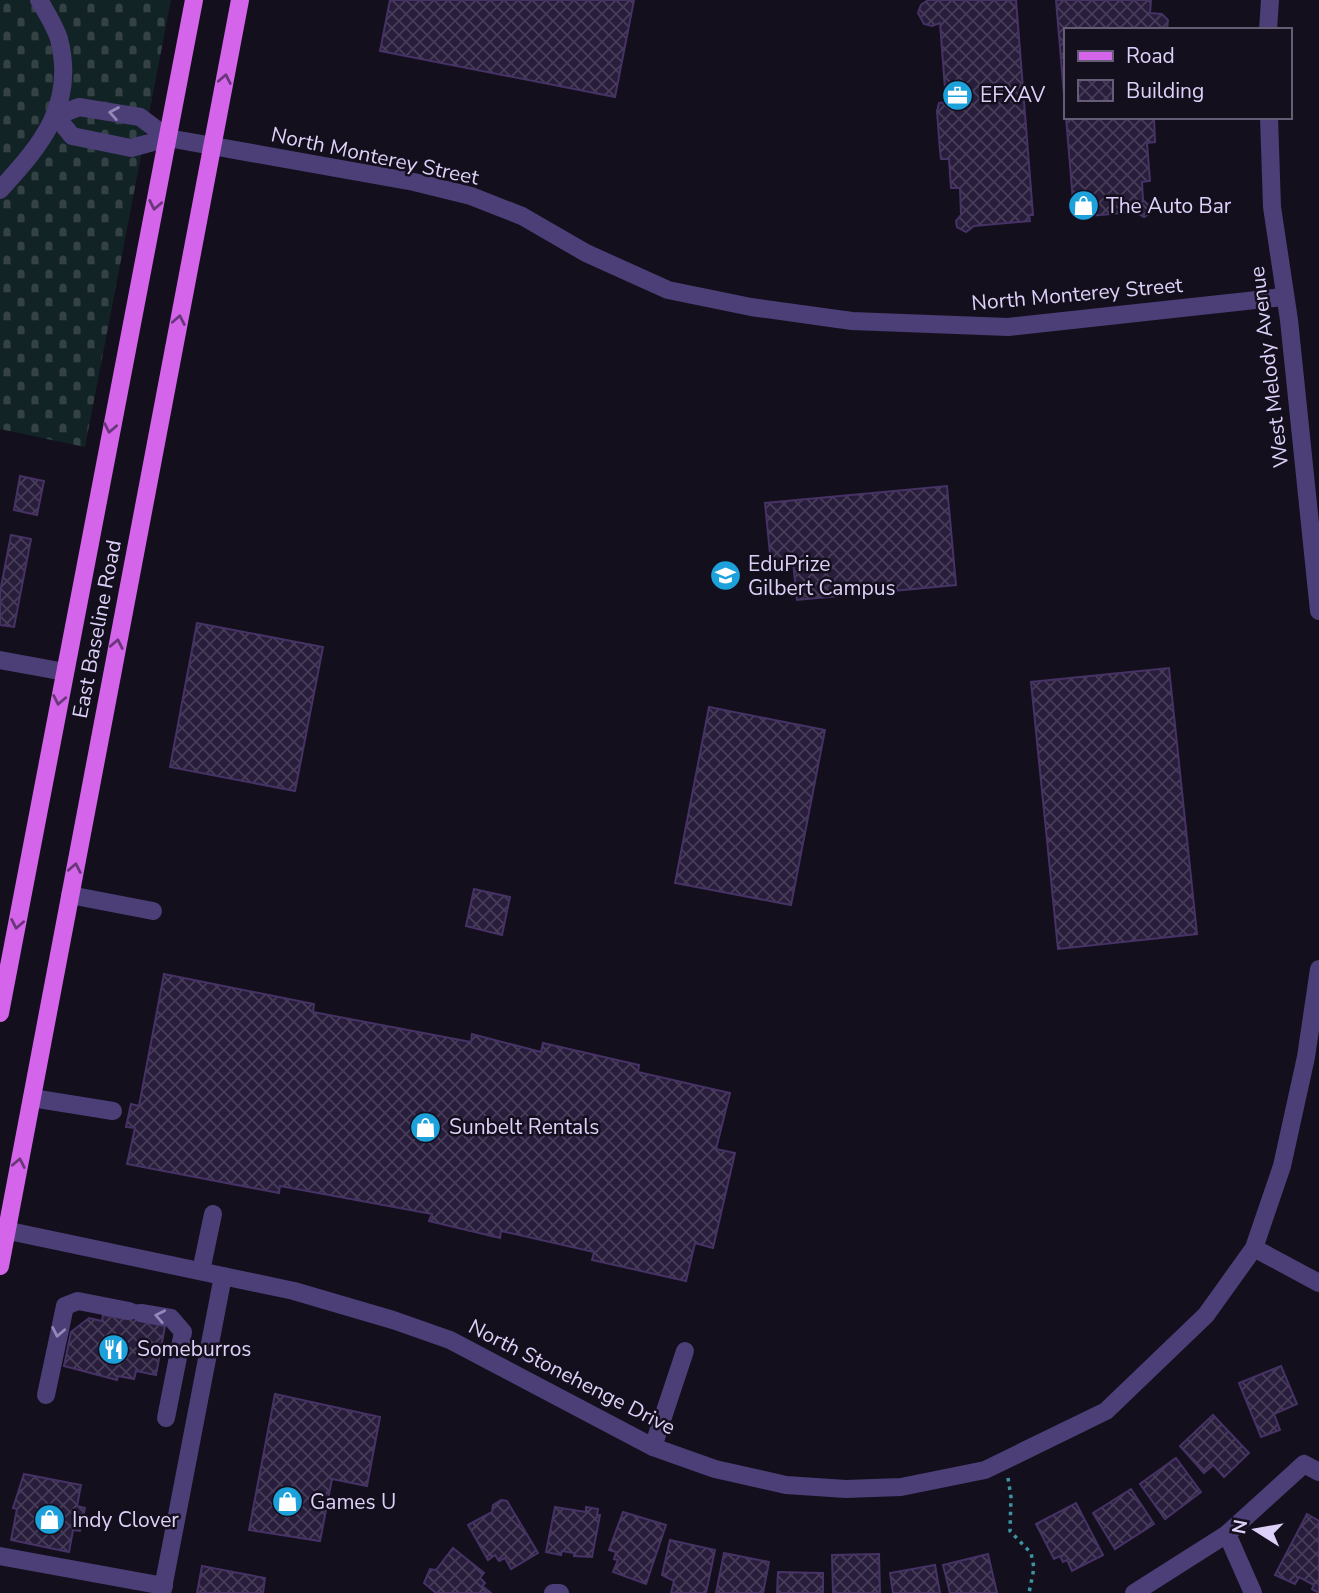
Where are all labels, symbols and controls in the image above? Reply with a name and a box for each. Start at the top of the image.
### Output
legend [1064,28,1291,119]
text: Road [1126,42,1175,70]
one-way arrow [216,73,231,85]
text: Building [1126,77,1204,105]
office icon: EFXAV [940,78,974,112]
place label: EFXAV [980,81,1046,109]
one-way arrow [109,106,120,121]
street label: North Monterey Street [268,120,482,192]
shop icon: The Auto Bar [1066,189,1100,223]
place label: The Auto Bar [1106,192,1232,220]
one-way arrow [148,199,163,211]
street label: West Melody Avenue [1243,265,1295,469]
street label: North Monterey Street [970,271,1184,317]
one-way arrow [170,314,185,326]
one-way arrow [104,422,119,434]
street label: East Baseline Road [66,537,128,721]
place label: EduPrize Gilbert Campus [748,550,896,602]
school or university icon: EduPrize Gilbert Campus [708,559,742,593]
one-way arrow [109,638,124,650]
one-way arrow [53,694,68,706]
one-way arrow [67,862,82,874]
one-way arrow [10,918,25,929]
shop icon: Sunbelt Rentals [409,1110,443,1144]
place label: Sunbelt Rentals [449,1113,599,1141]
one-way arrow [11,1157,26,1169]
one-way arrow [154,1309,166,1324]
street label: North Stonehenge Drive [464,1313,680,1441]
one-way arrow [52,1326,67,1338]
restaurant icon: Someburros [97,1332,131,1366]
place label: Someburros [137,1335,251,1363]
shop icon: Games U [270,1485,304,1519]
place label: Games U [310,1488,396,1516]
north arrow [1221,1495,1291,1565]
shop icon: Indy Clover [32,1503,66,1537]
place label: Indy Clover [72,1506,179,1534]
text: N [1226,1517,1254,1536]

